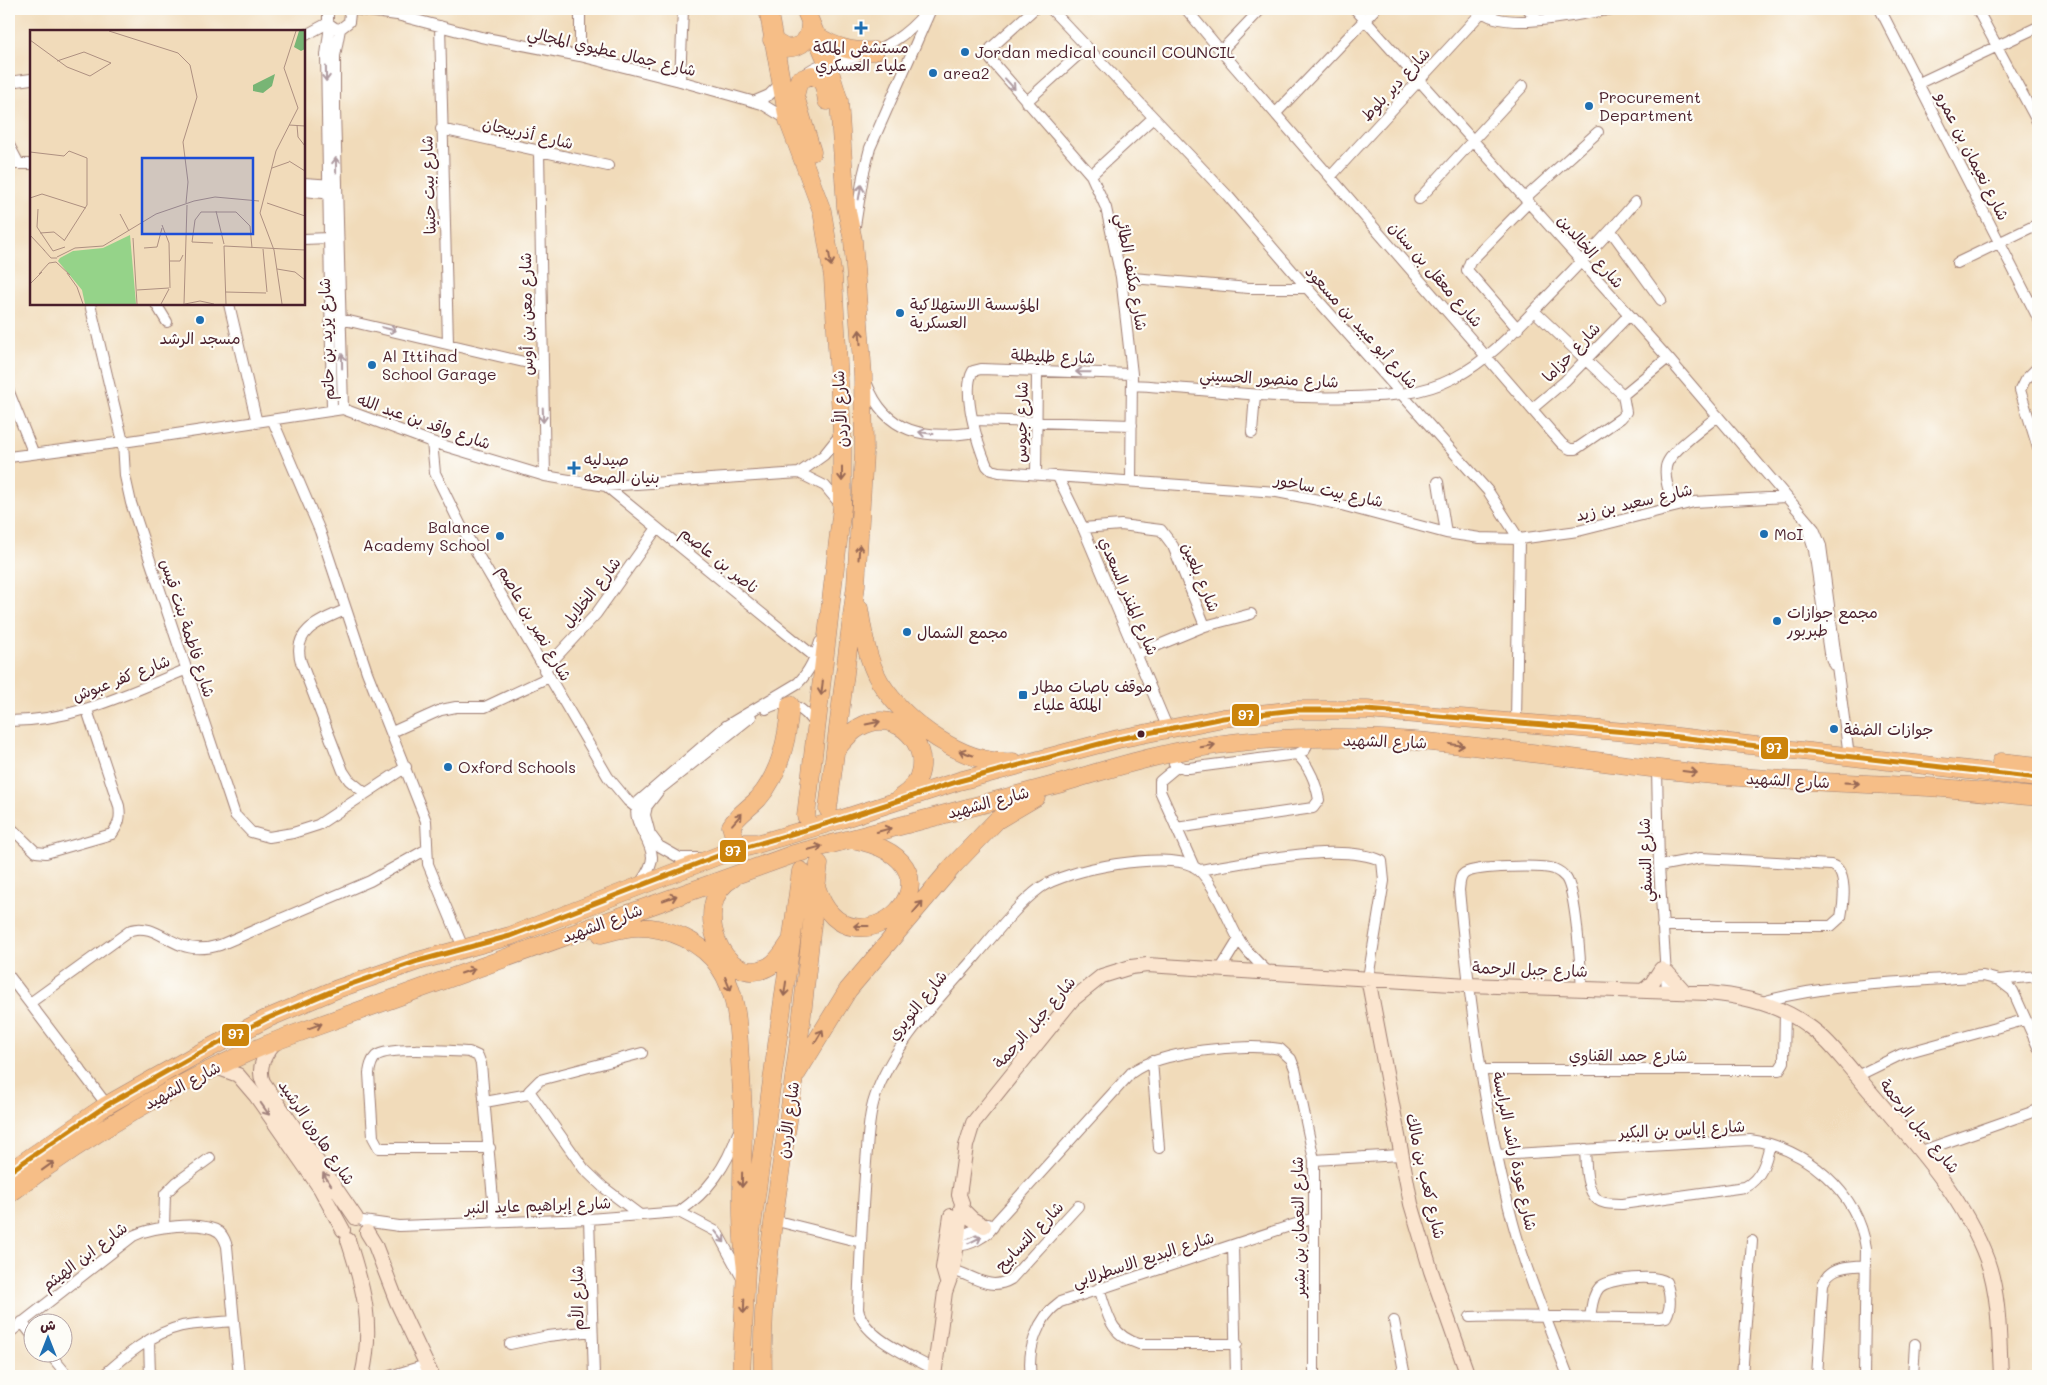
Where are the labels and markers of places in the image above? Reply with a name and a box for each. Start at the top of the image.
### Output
marker: مستشفى الملكة علياء العسكري [854,21,868,35]
place label: مستشفى الملكة علياء العسكري [813,36,909,77]
place label: Jordan medical council COUNCIL [975,41,1236,62]
marker: Jordan medical council COUNCIL [959,46,971,58]
place label: area2 [943,62,990,83]
marker: area2 [927,67,939,79]
place label: Procurement Department [1599,86,1701,125]
marker: Procurement Department [1583,100,1595,112]
place label: المؤسسة الاستهلاكية العسكرية [910,293,1039,332]
marker: المؤسسة الاستهلاكية العسكرية [894,307,906,319]
marker: مسجد الرشد [194,314,206,326]
place label: مسجد الرشد [160,327,240,348]
place label: Al Ittihad School Garage [382,345,497,384]
marker: Al Ittihad School Garage [366,359,378,371]
place label: صيدليه بنيان الصحه [584,448,660,487]
marker: صيدليه بنيان الصحه [568,462,580,474]
place label: Balance Academy School [363,516,490,555]
place label: MoI [1774,523,1803,544]
marker: MoI [1758,528,1770,540]
marker: Balance Academy School [494,530,506,542]
place label: مجمع جوازات طبربور [1786,601,1878,641]
marker: مجمع جوازات طبربور [1771,615,1783,627]
place label: مجمع الشمال [917,621,1008,644]
marker: مجمع الشمال [901,626,913,638]
place label: موقف باصات مطار الملكة علياء [1031,675,1152,714]
marker: موقف باصات مطار الملكة علياء [1017,689,1029,701]
place label: جوازات الضفة [1844,718,1933,740]
marker: جوازات الضفة [1828,723,1840,735]
unlabelled marker [1136,729,1146,739]
place label: Oxford Schools [458,756,576,777]
marker: Oxford Schools [442,761,454,773]

